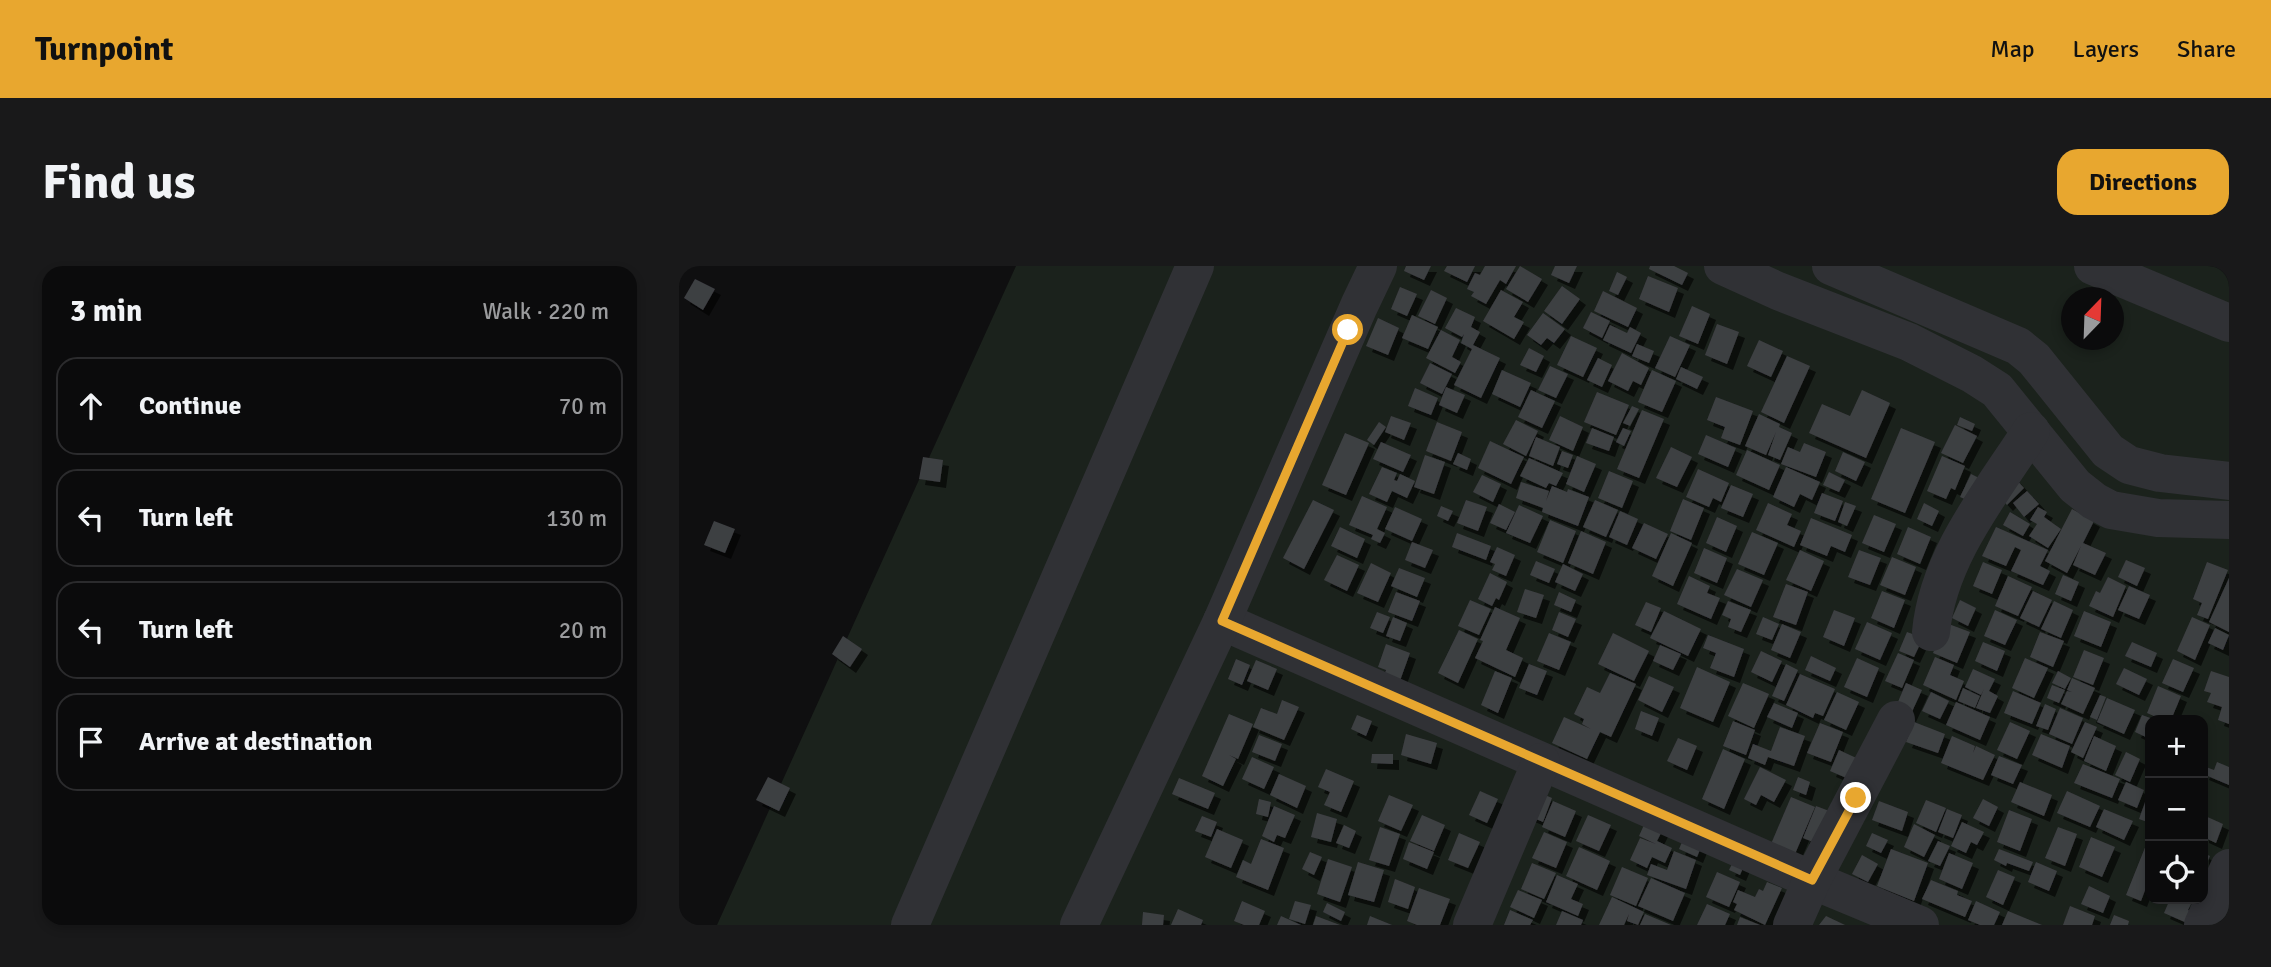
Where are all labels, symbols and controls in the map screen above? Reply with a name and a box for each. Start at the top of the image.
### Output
text: Turnpoint [35,29,173,70]
text: Map [1990,34,2035,64]
text: Layers [2073,34,2139,64]
text: Share [2177,34,2236,64]
button: Directions [2057,149,2229,215]
text: Find us [42,152,195,212]
north arrow [2061,287,2124,350]
text: 3 min [70,293,142,330]
text: Walk · 220 m [483,297,609,326]
route start [1332,314,1363,345]
icon: ahead [72,387,110,425]
text: Continue [139,390,241,422]
text: 70 m [559,392,607,421]
icon: left [72,499,110,537]
text: Turn left [139,502,233,534]
text: 130 m [546,504,607,533]
icon: left [72,611,110,649]
text: Turn left [139,614,233,646]
text: 20 m [559,616,607,645]
map controls [2145,715,2208,904]
button: + [2145,715,2208,778]
icon: arrive [72,723,110,761]
text: Arrive at destination [139,726,372,758]
button: − [2145,778,2208,841]
route end [1840,782,1871,813]
button: locate [2145,841,2208,904]

